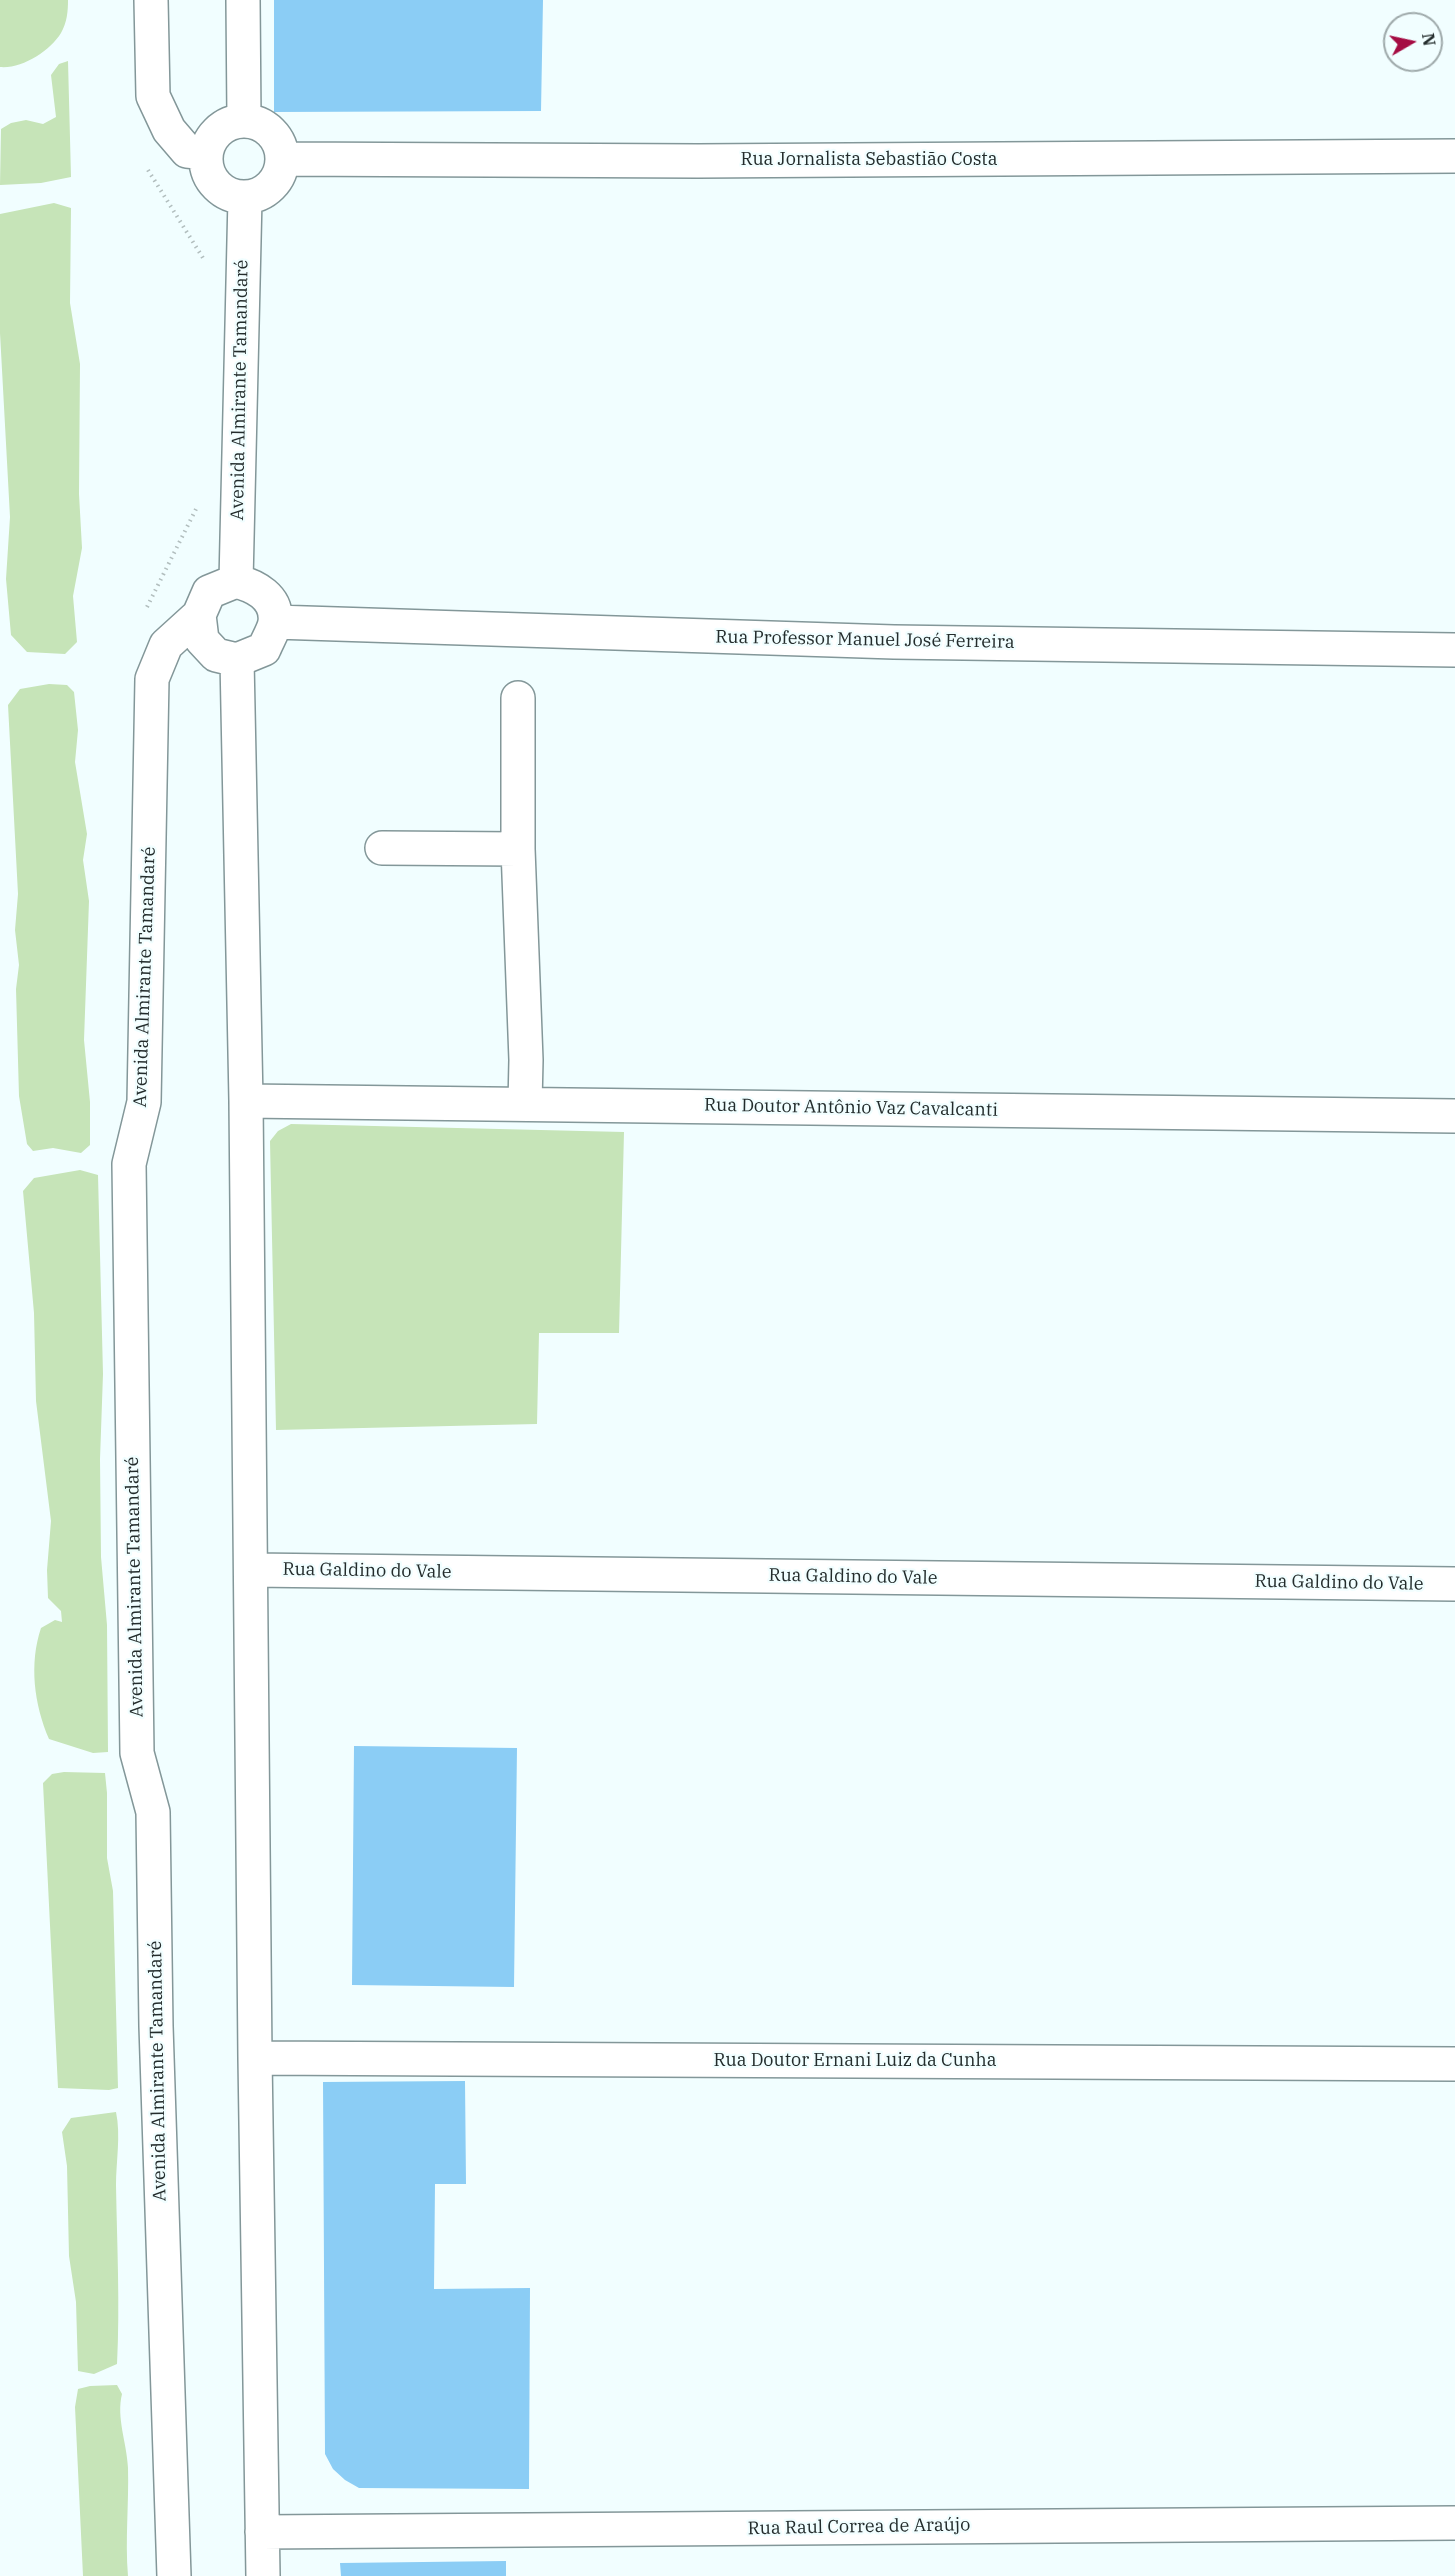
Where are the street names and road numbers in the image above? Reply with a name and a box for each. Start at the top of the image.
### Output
street label: Rua Jornalista Sebastião Costa [740,149,998,171]
street label: Avenida Almirante Tamandaré [227,259,253,521]
street label: Rua Professor Manuel José Ferreira [715,627,1015,653]
street label: Avenida Almirante Tamandaré [130,846,160,1108]
street label: Rua Doutor Antônio Vaz Cavalcanti [704,1095,998,1121]
street label: Avenida Almirante Tamandaré [122,1456,148,1718]
street label: Rua Galdino do Vale [282,1559,452,1583]
street label: Rua Galdino do Vale [768,1565,938,1589]
street label: Rua Galdino do Vale [1254,1571,1424,1595]
street label: Avenida Almirante Tamandaré [145,1940,171,2202]
street label: Rua Doutor Ernani Luiz da Cunha [714,2050,996,2072]
street label: Rua Raul Correa de Araújo [747,2514,971,2540]

